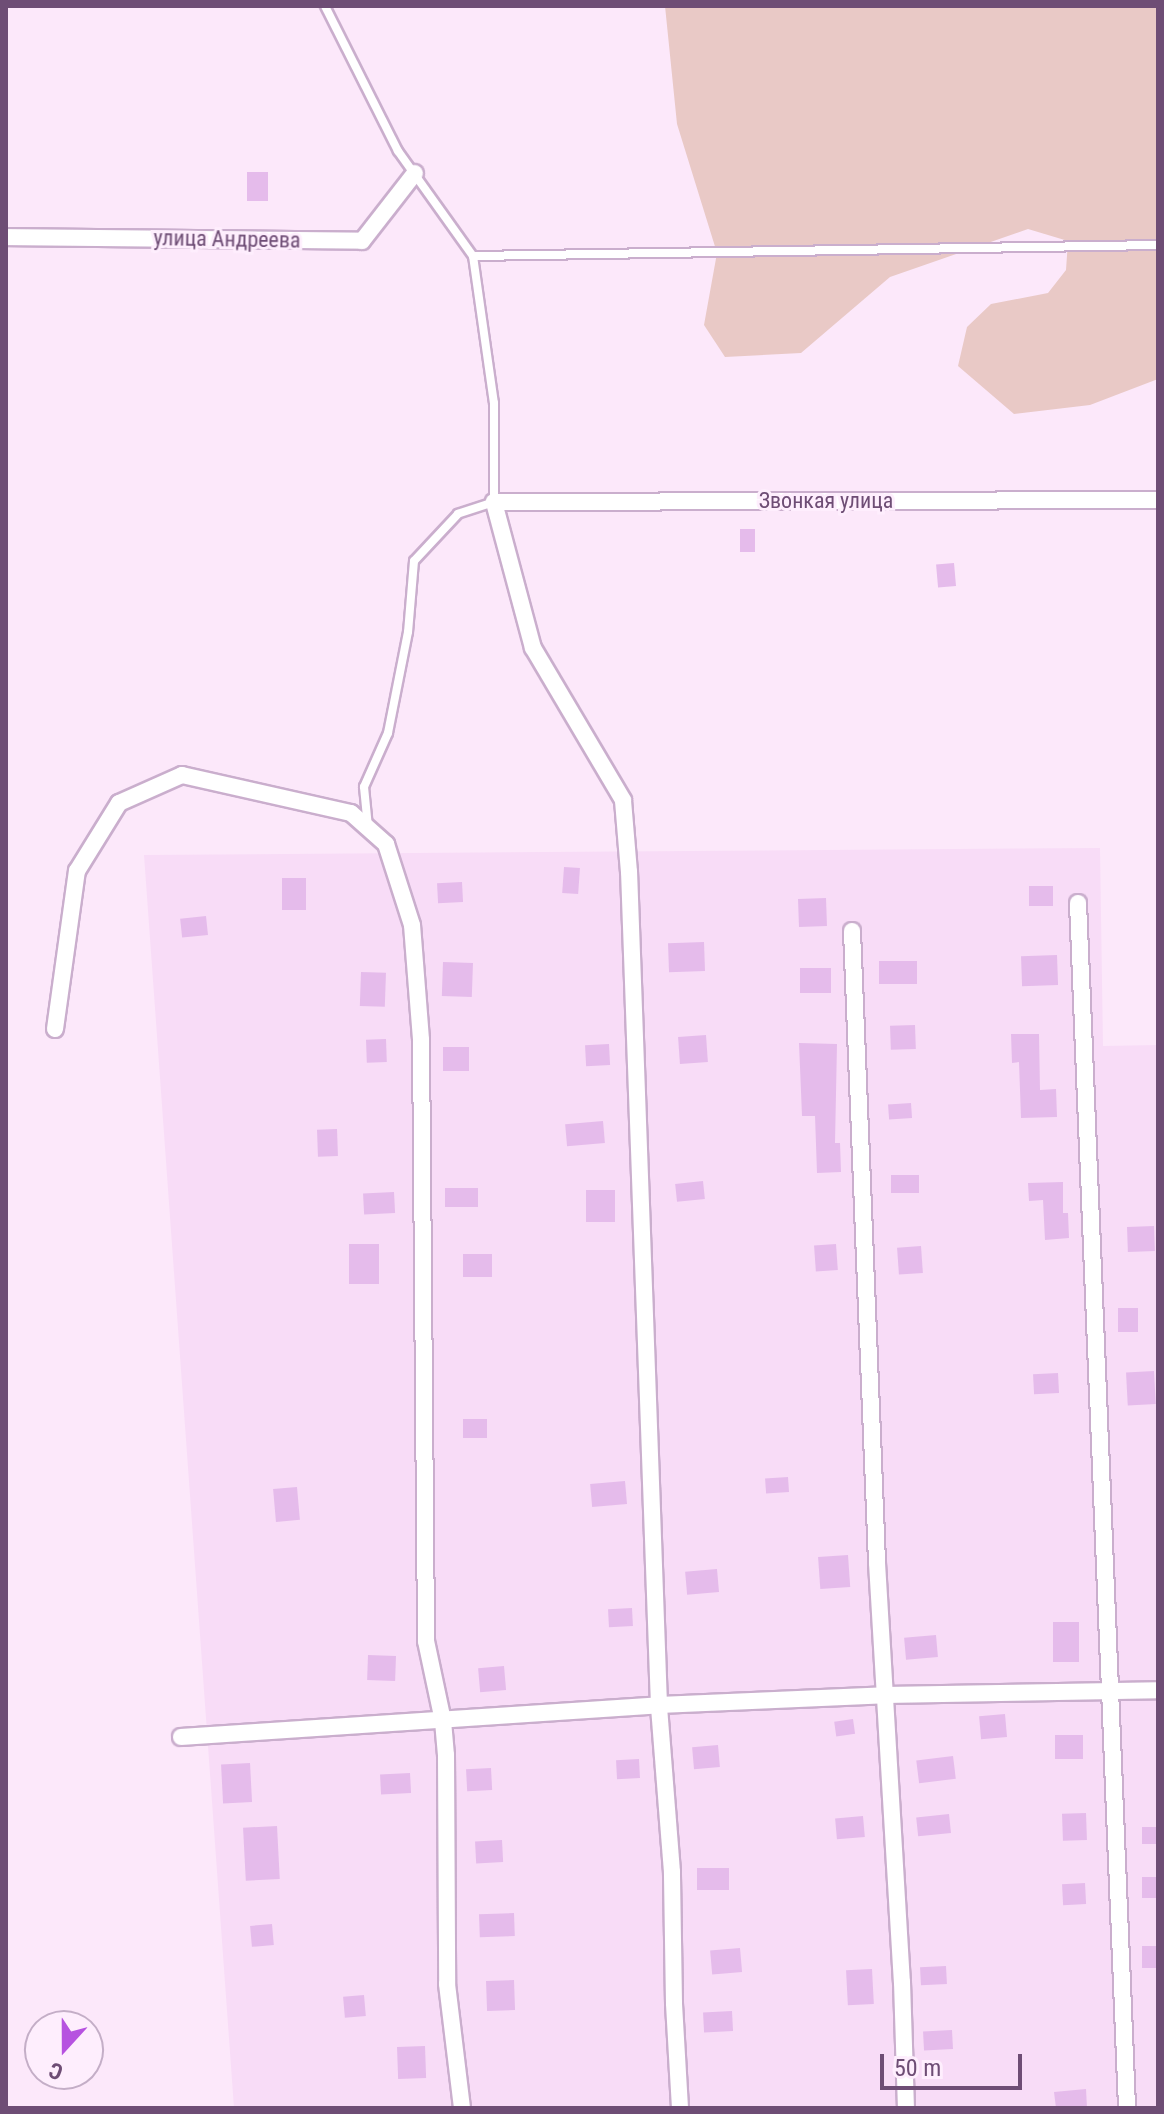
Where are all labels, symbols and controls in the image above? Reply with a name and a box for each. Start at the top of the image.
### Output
street label: улица Андреева [153,225,301,253]
street label: Звонкая улица [759,488,893,514]
north arrow [24,2010,104,2090]
scale bar [884,2038,1026,2088]
text: 50 m [894,2054,941,2082]
text: С [46,2057,66,2085]

